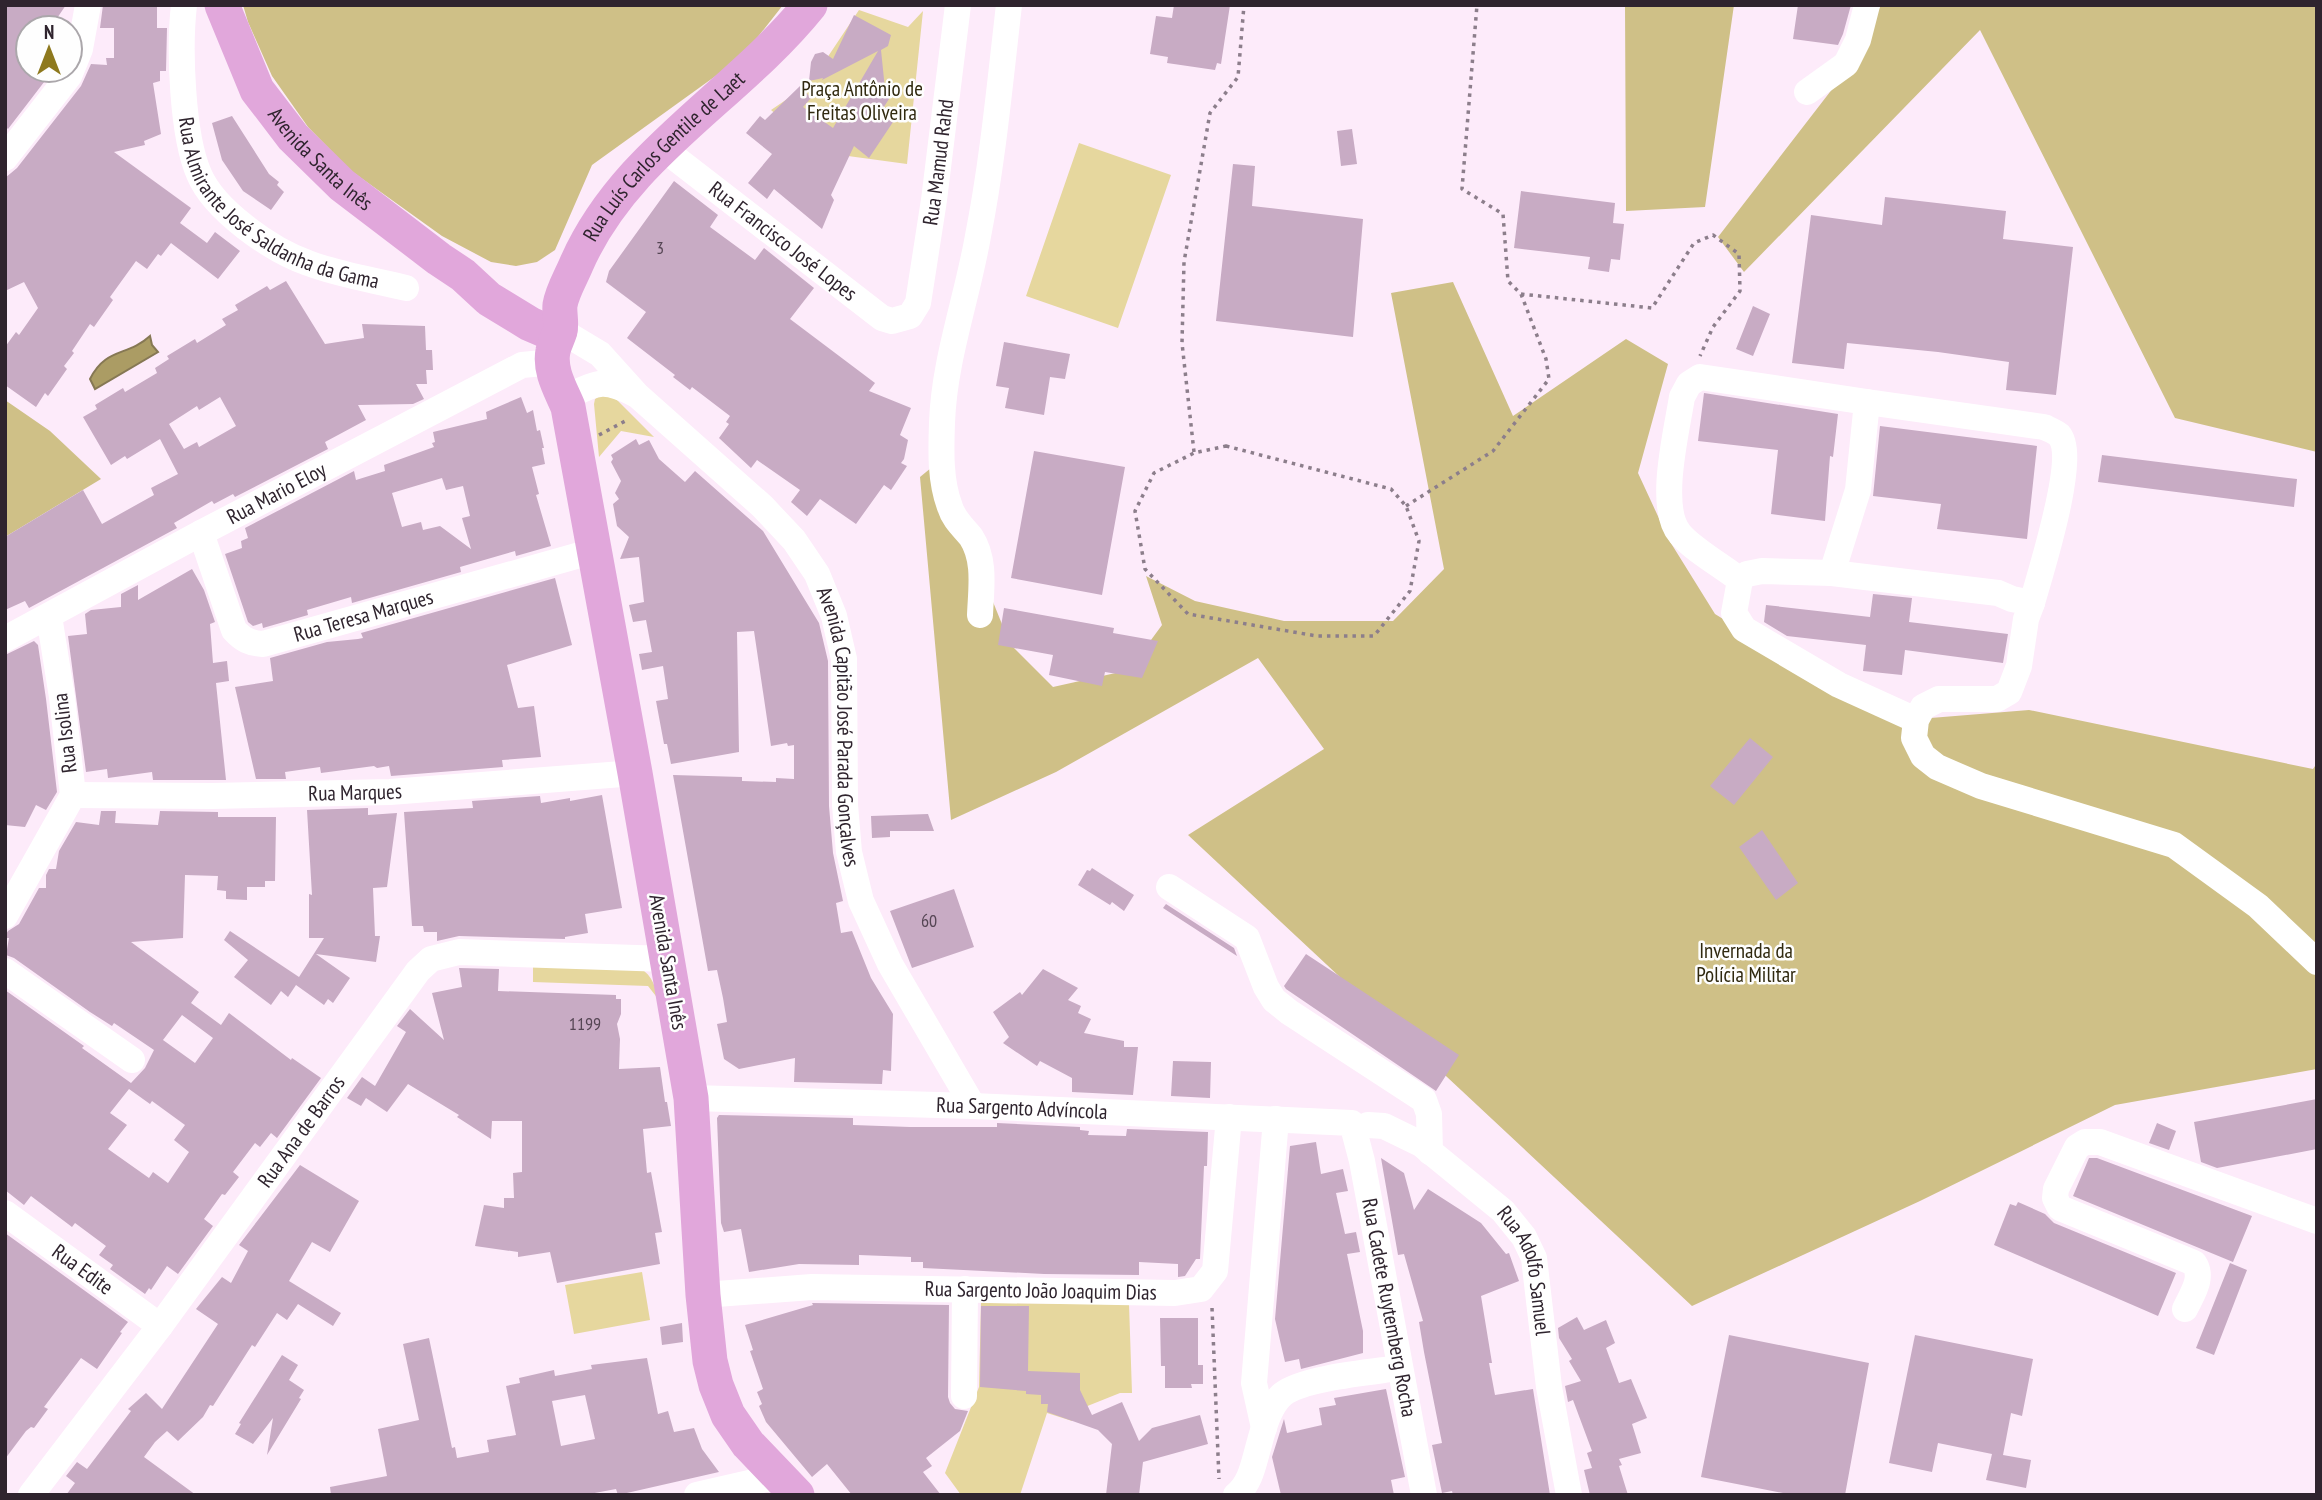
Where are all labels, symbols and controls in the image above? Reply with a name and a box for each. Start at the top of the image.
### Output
north arrow [14,14,84,84]
text: N [44,20,54,44]
street label: Rua Luís Carlos Gentile de Laet [576,65,750,246]
park label: Praça Antônio de Freitas Oliveira [801,75,923,126]
street label: Rua Mamud Rahd [916,98,959,227]
street label: Avenida Santa Inês [262,102,378,216]
street label: Rua Almirante José Saldanha da Gama [173,116,382,294]
street label: Rua Francisco José Lopes [704,175,863,307]
house number: 3 [656,236,664,259]
street label: Rua Mario Eloy [222,456,331,530]
street label: Rua Teresa Marques [291,583,436,648]
street label: Avenida Capitão José Parada Gonçalves [811,583,866,869]
street label: Rua Isolina [46,692,83,775]
street label: Rua Marques [308,777,403,807]
street label: Avenida Santa Inês [643,892,694,1032]
house number: 60 [921,909,937,932]
park label: Invernada da Polícia Militar [1696,937,1796,988]
house number: 1199 [569,1012,601,1035]
street label: Rua Ana de Barros [251,1070,351,1192]
street label: Rua Sargento Advíncola [936,1091,1108,1125]
street label: Rua Cadete Ruytemberg Rocha [1356,1196,1423,1419]
street label: Rua Adolfo Samuel [1491,1200,1557,1337]
street label: Rua Edite [47,1238,119,1300]
street label: Rua Sargento João Joaquim Dias [924,1275,1157,1306]

